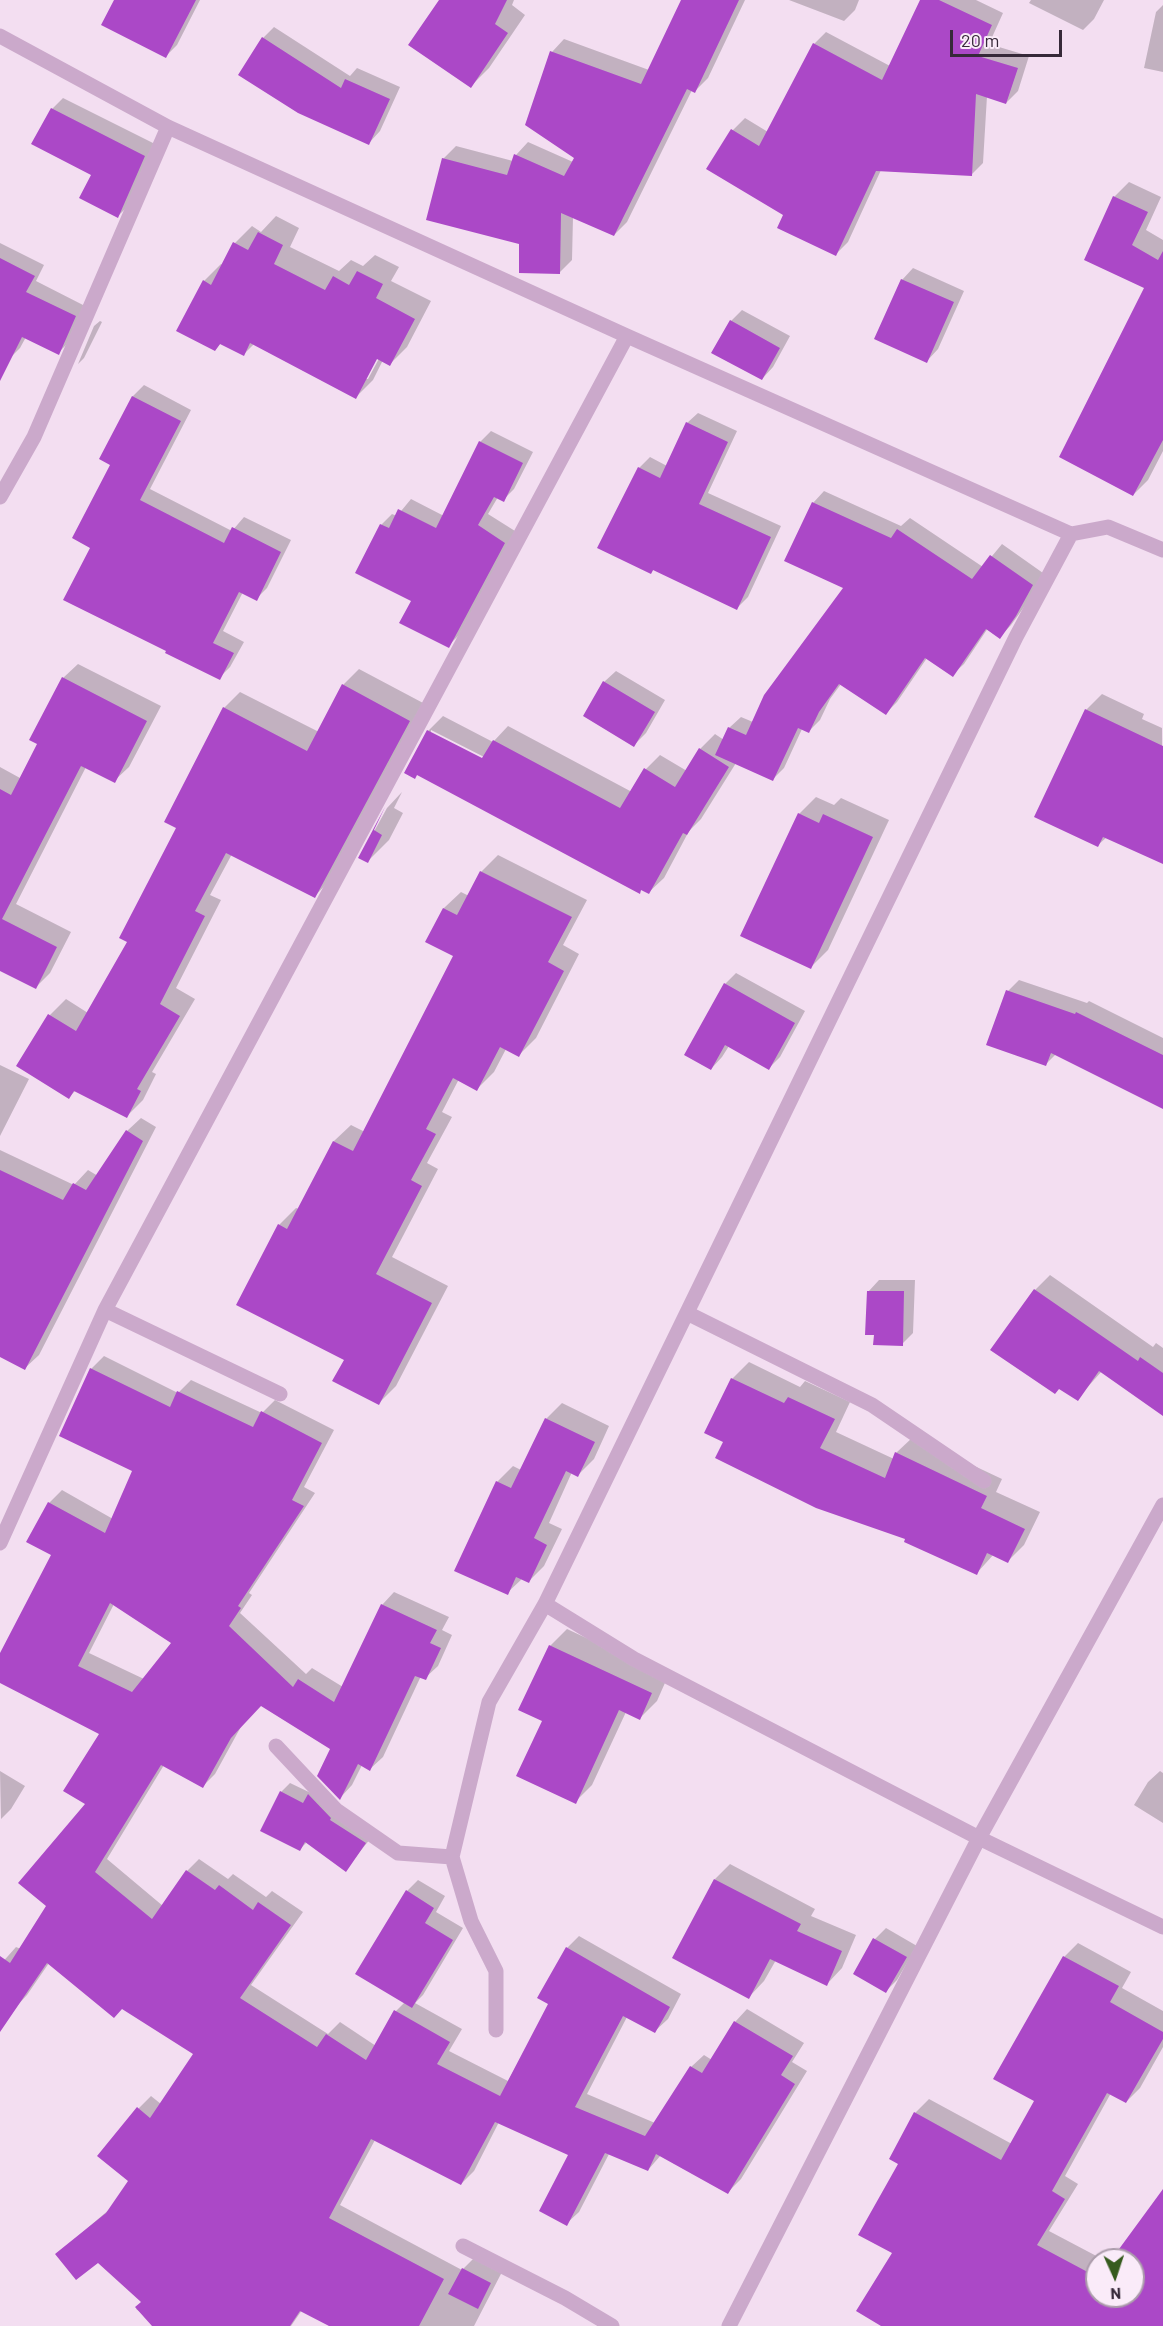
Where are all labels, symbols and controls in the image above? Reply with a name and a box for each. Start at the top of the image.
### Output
scale bar [953,18,1066,56]
text: 20 m [961,29,999,51]
north arrow [1085,2248,1145,2308]
text: N [1110,2285,1122,2304]

